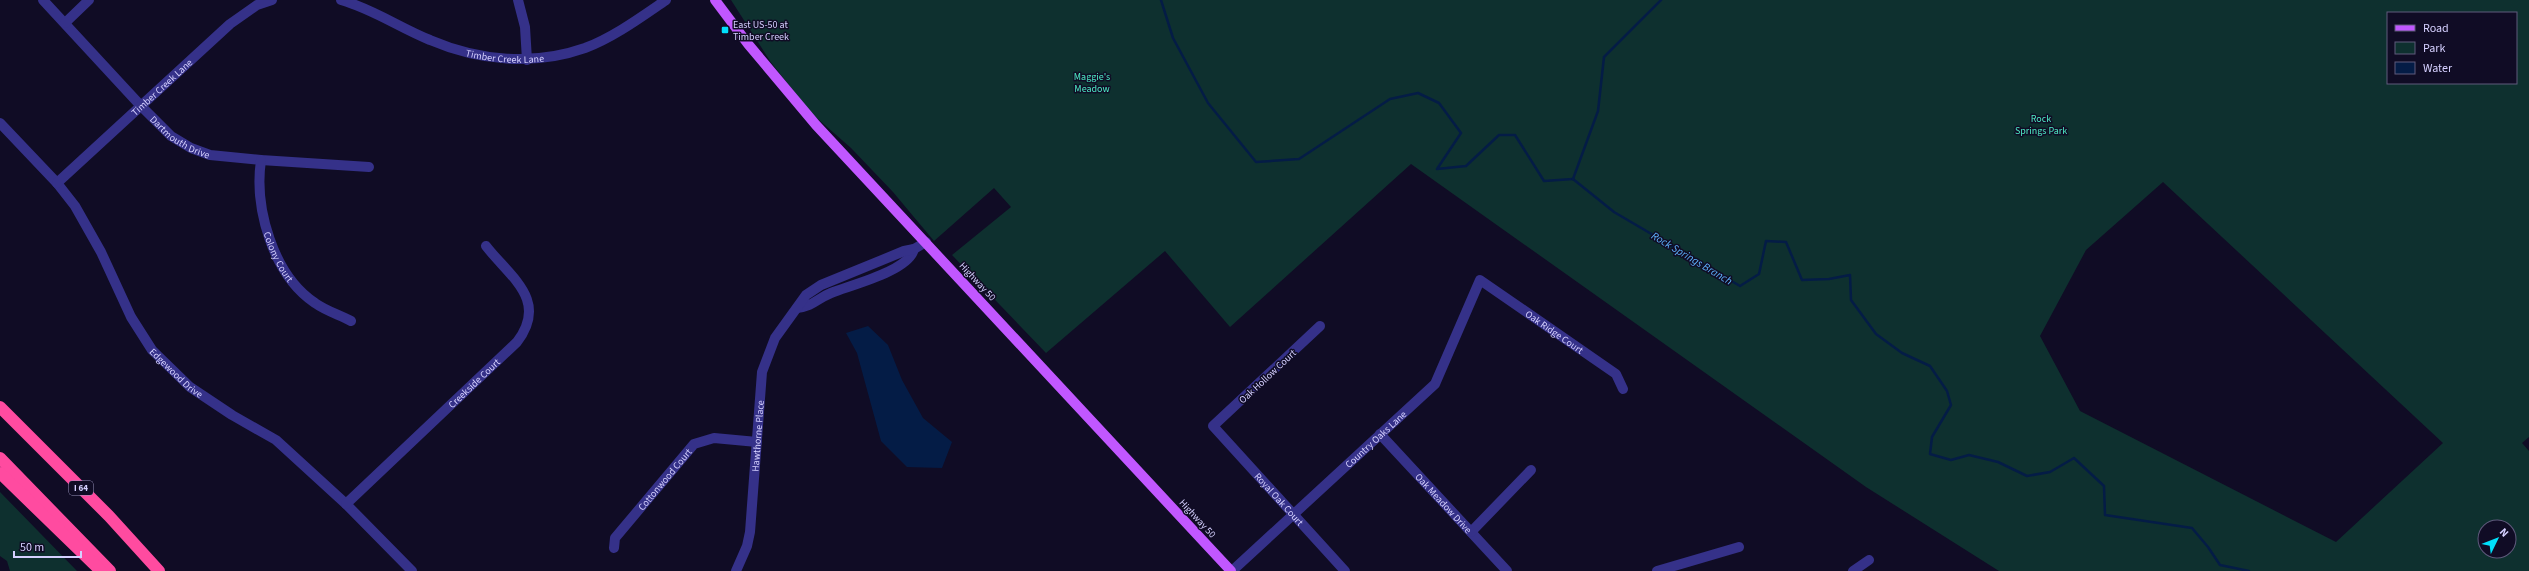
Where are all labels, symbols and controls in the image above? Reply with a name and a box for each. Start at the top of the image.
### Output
legend [2387,12,2517,84]
place label: East US-50 at Timber Creek [733,18,789,44]
text: Road [2423,20,2449,37]
marker: East US-50 at Timber Creek [720,25,730,35]
text: Park [2423,40,2445,57]
street label: Timber Creek Lane [464,46,545,67]
street label: Timber Creek Lane [129,56,196,119]
text: Water [2423,60,2453,77]
park label: Maggie's Meadow [1074,70,1110,96]
park label: Rock Springs Park [2015,112,2067,138]
street label: Dartmouth Drive [146,113,212,162]
water label: Rock Springs Branch [1648,228,1735,289]
street label: Colony Court [260,230,297,286]
street label: Highway 50 [956,259,999,304]
street label: Oak Ridge Court [1522,307,1586,358]
street label: Edgewood Drive [146,345,205,402]
street label: Oak Hollow Court [1236,346,1300,407]
street label: Creekside Court [445,355,504,412]
street label: Hawthorne Place [749,400,768,472]
street label: Country Oaks Lane [1342,408,1410,472]
street label: Cottonwood Court [635,445,696,514]
street label: Royal Oak Court [1251,470,1307,530]
street label: Oak Meadow Drive [1412,470,1475,537]
road number: I 64 [69,481,93,495]
street label: Highway 50 [1176,496,1219,541]
north arrow [2477,519,2517,559]
text: N [2496,525,2512,540]
scale bar [14,533,81,559]
text: 50 m [20,539,44,556]

